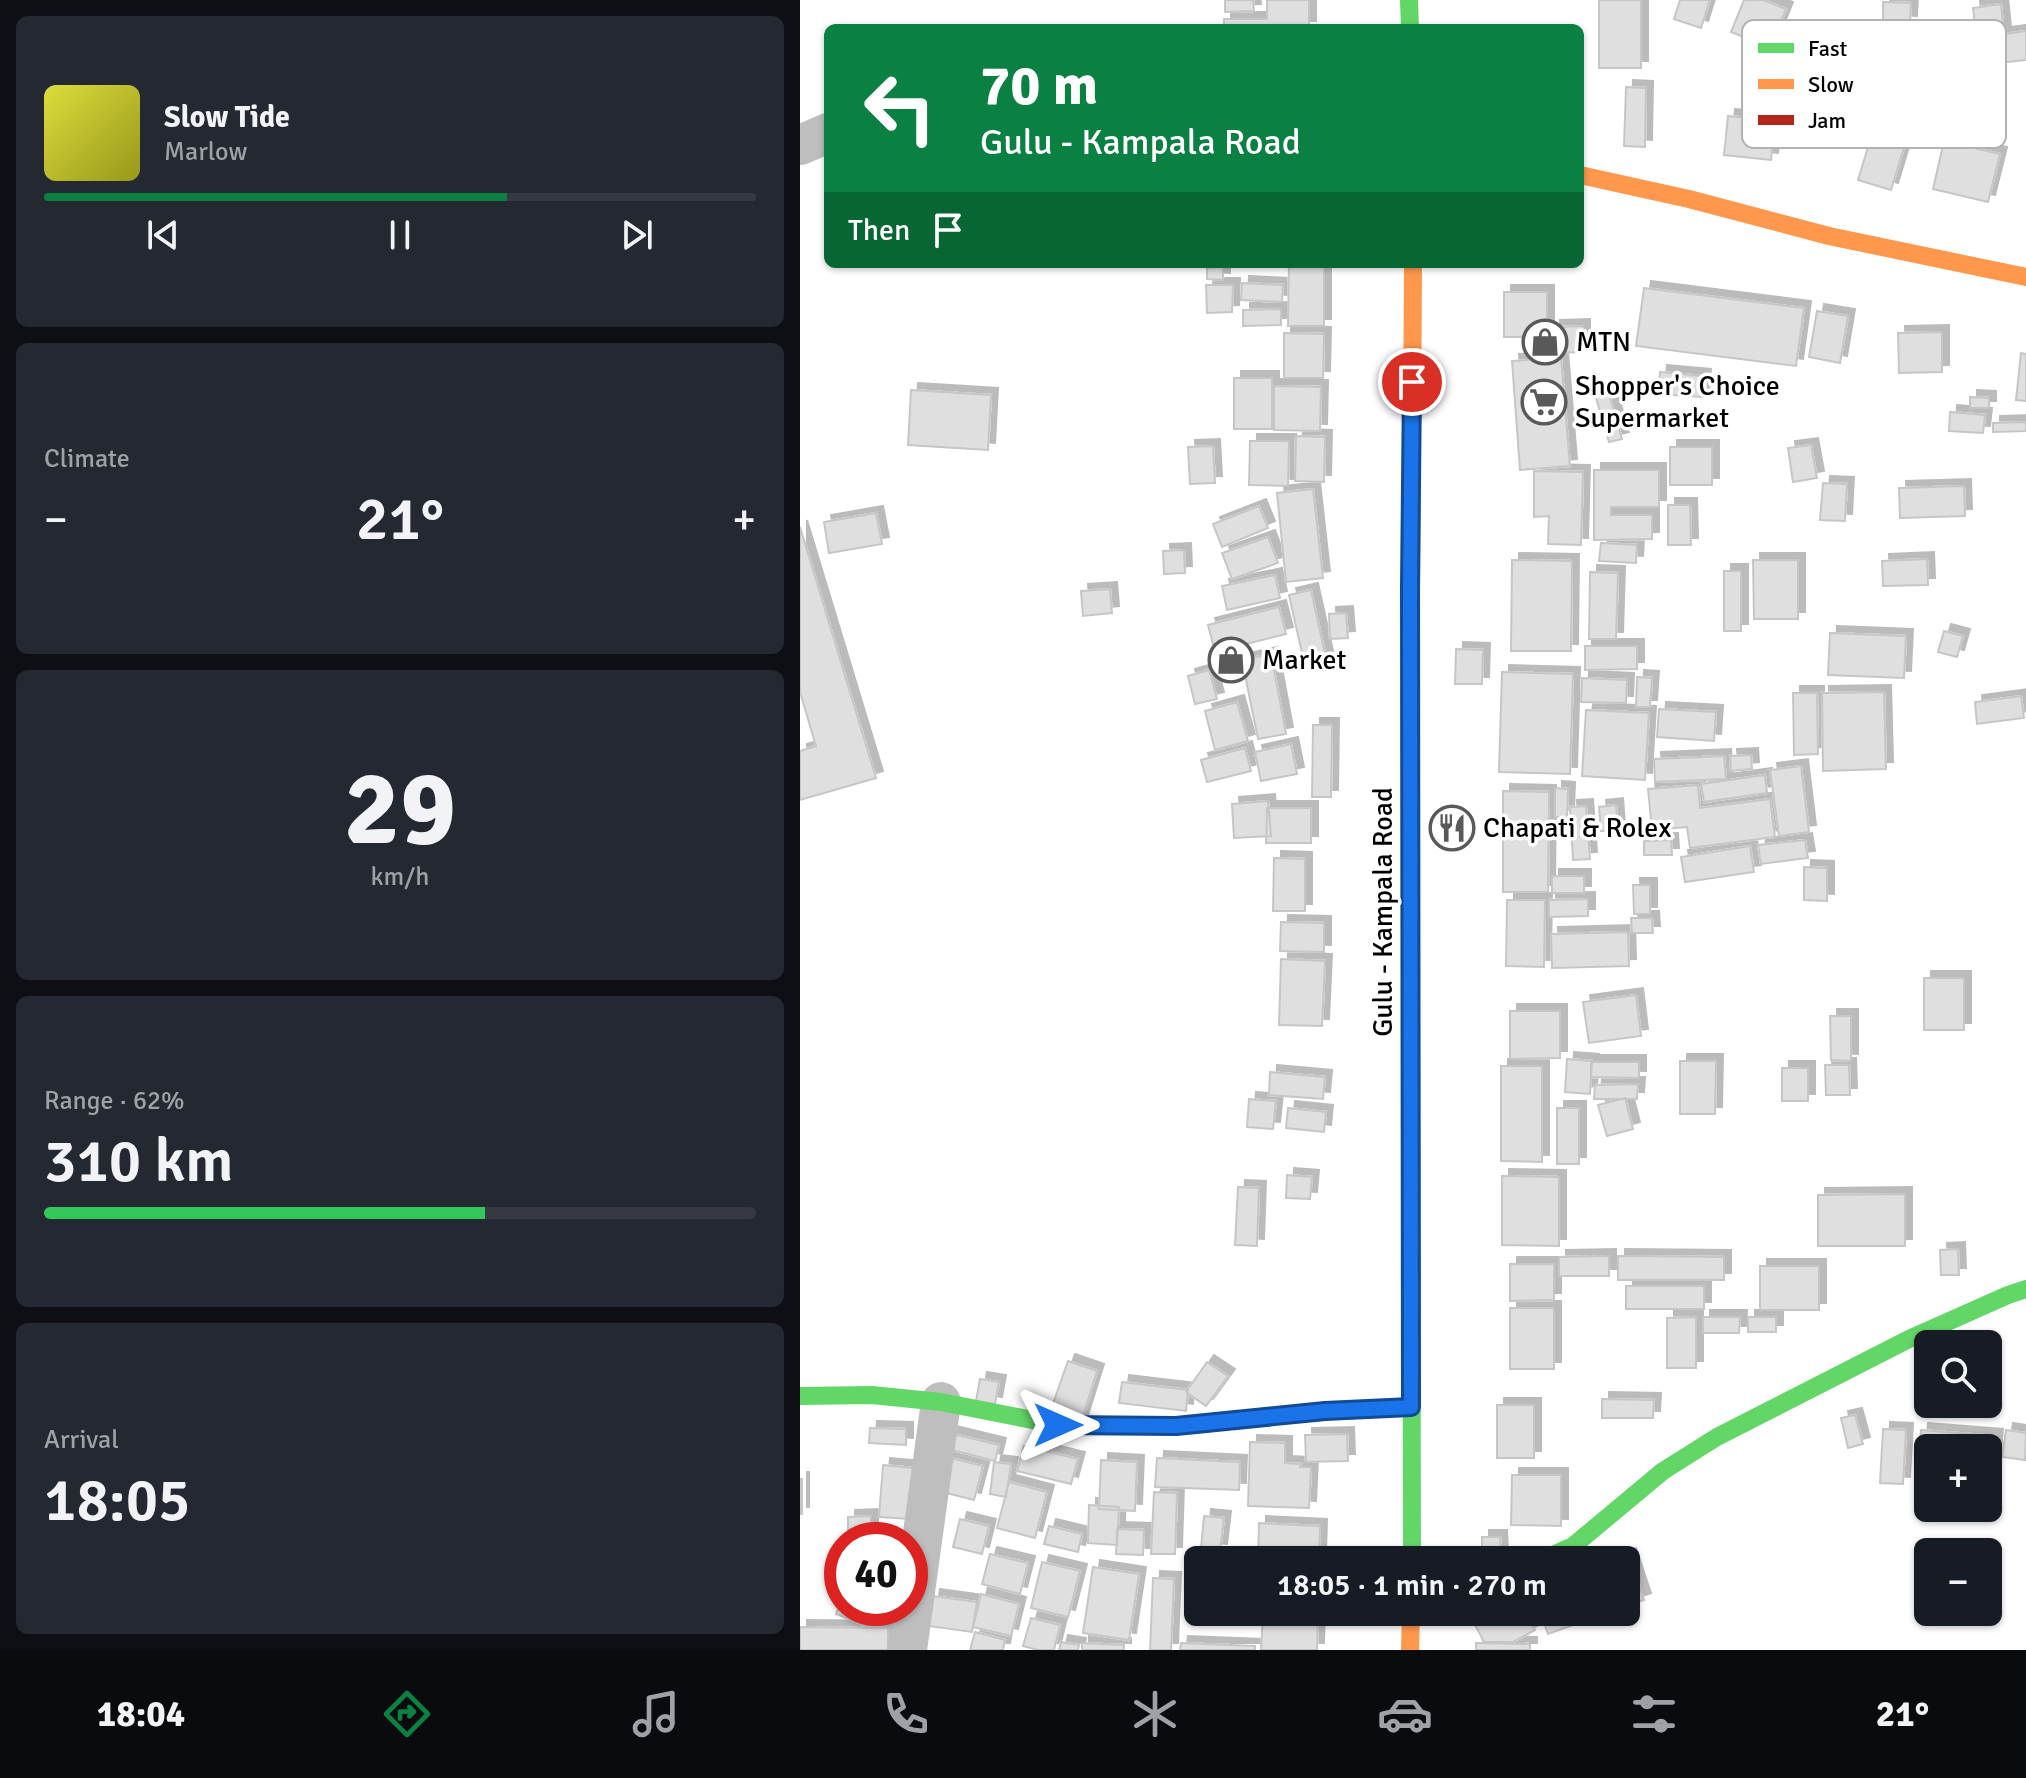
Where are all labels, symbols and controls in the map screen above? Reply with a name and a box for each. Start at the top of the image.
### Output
legend [1742,20,2006,148]
text: Fast [1808,35,1848,62]
text: 70 m [980,51,1098,120]
icon: left [848,56,952,160]
text: Slow [1808,71,1854,98]
text: Slow Tide [164,99,290,136]
text: Jam [1808,107,1846,134]
text: Gulu - Kampala Road [980,120,1301,165]
text: Marlow [164,136,247,168]
icon: arrive [926,208,970,252]
text: Then [848,212,910,249]
icon: previous [141,213,185,257]
icon: pause [378,213,422,257]
icon: next [615,213,659,257]
shop icon: MTN [1521,318,1569,366]
place label: MTN [1576,325,1631,359]
pin [1378,348,1446,416]
icon: arrive [1390,360,1434,404]
place label: Shopper's Choice Supermarket [1575,369,1780,435]
supermarket icon: Shopper's Choice Supermarket [1520,378,1568,426]
text: Climate [44,443,130,475]
text: 21° [356,483,444,557]
text: − [44,493,68,547]
text: + [732,493,756,547]
shop icon: Market [1207,636,1255,684]
place label: Market [1262,643,1347,677]
text: 29 [344,745,456,873]
street label: Gulu - Kampala Road [1366,787,1400,1037]
restaurant icon: Chapati & Rolex [1428,804,1476,852]
place label: Chapati & Rolex [1483,811,1671,845]
text: km/h [371,861,429,893]
text: Range · 62% [44,1085,185,1117]
text: 310 km [44,1125,233,1199]
map controls [1914,1330,2002,1626]
button: search [1914,1330,2002,1418]
position arrow [1016,1383,1100,1467]
text: Arrival [44,1424,119,1456]
button: + [1914,1434,2002,1522]
text: 18:05 [44,1464,191,1538]
speed limit sign: 40 [824,1522,928,1626]
button: − [1914,1538,2002,1626]
text: 18:05 · 1 min · 270 m [1277,1567,1547,1604]
icon: directions [379,1686,435,1742]
icon: music [628,1686,684,1742]
icon: phone [878,1686,934,1742]
icon: climate [1127,1686,1183,1742]
icon: car [1377,1686,1433,1742]
icon: filters [1626,1686,1682,1742]
text: 18:04 [97,1692,185,1737]
text: 21° [1876,1692,1929,1737]

